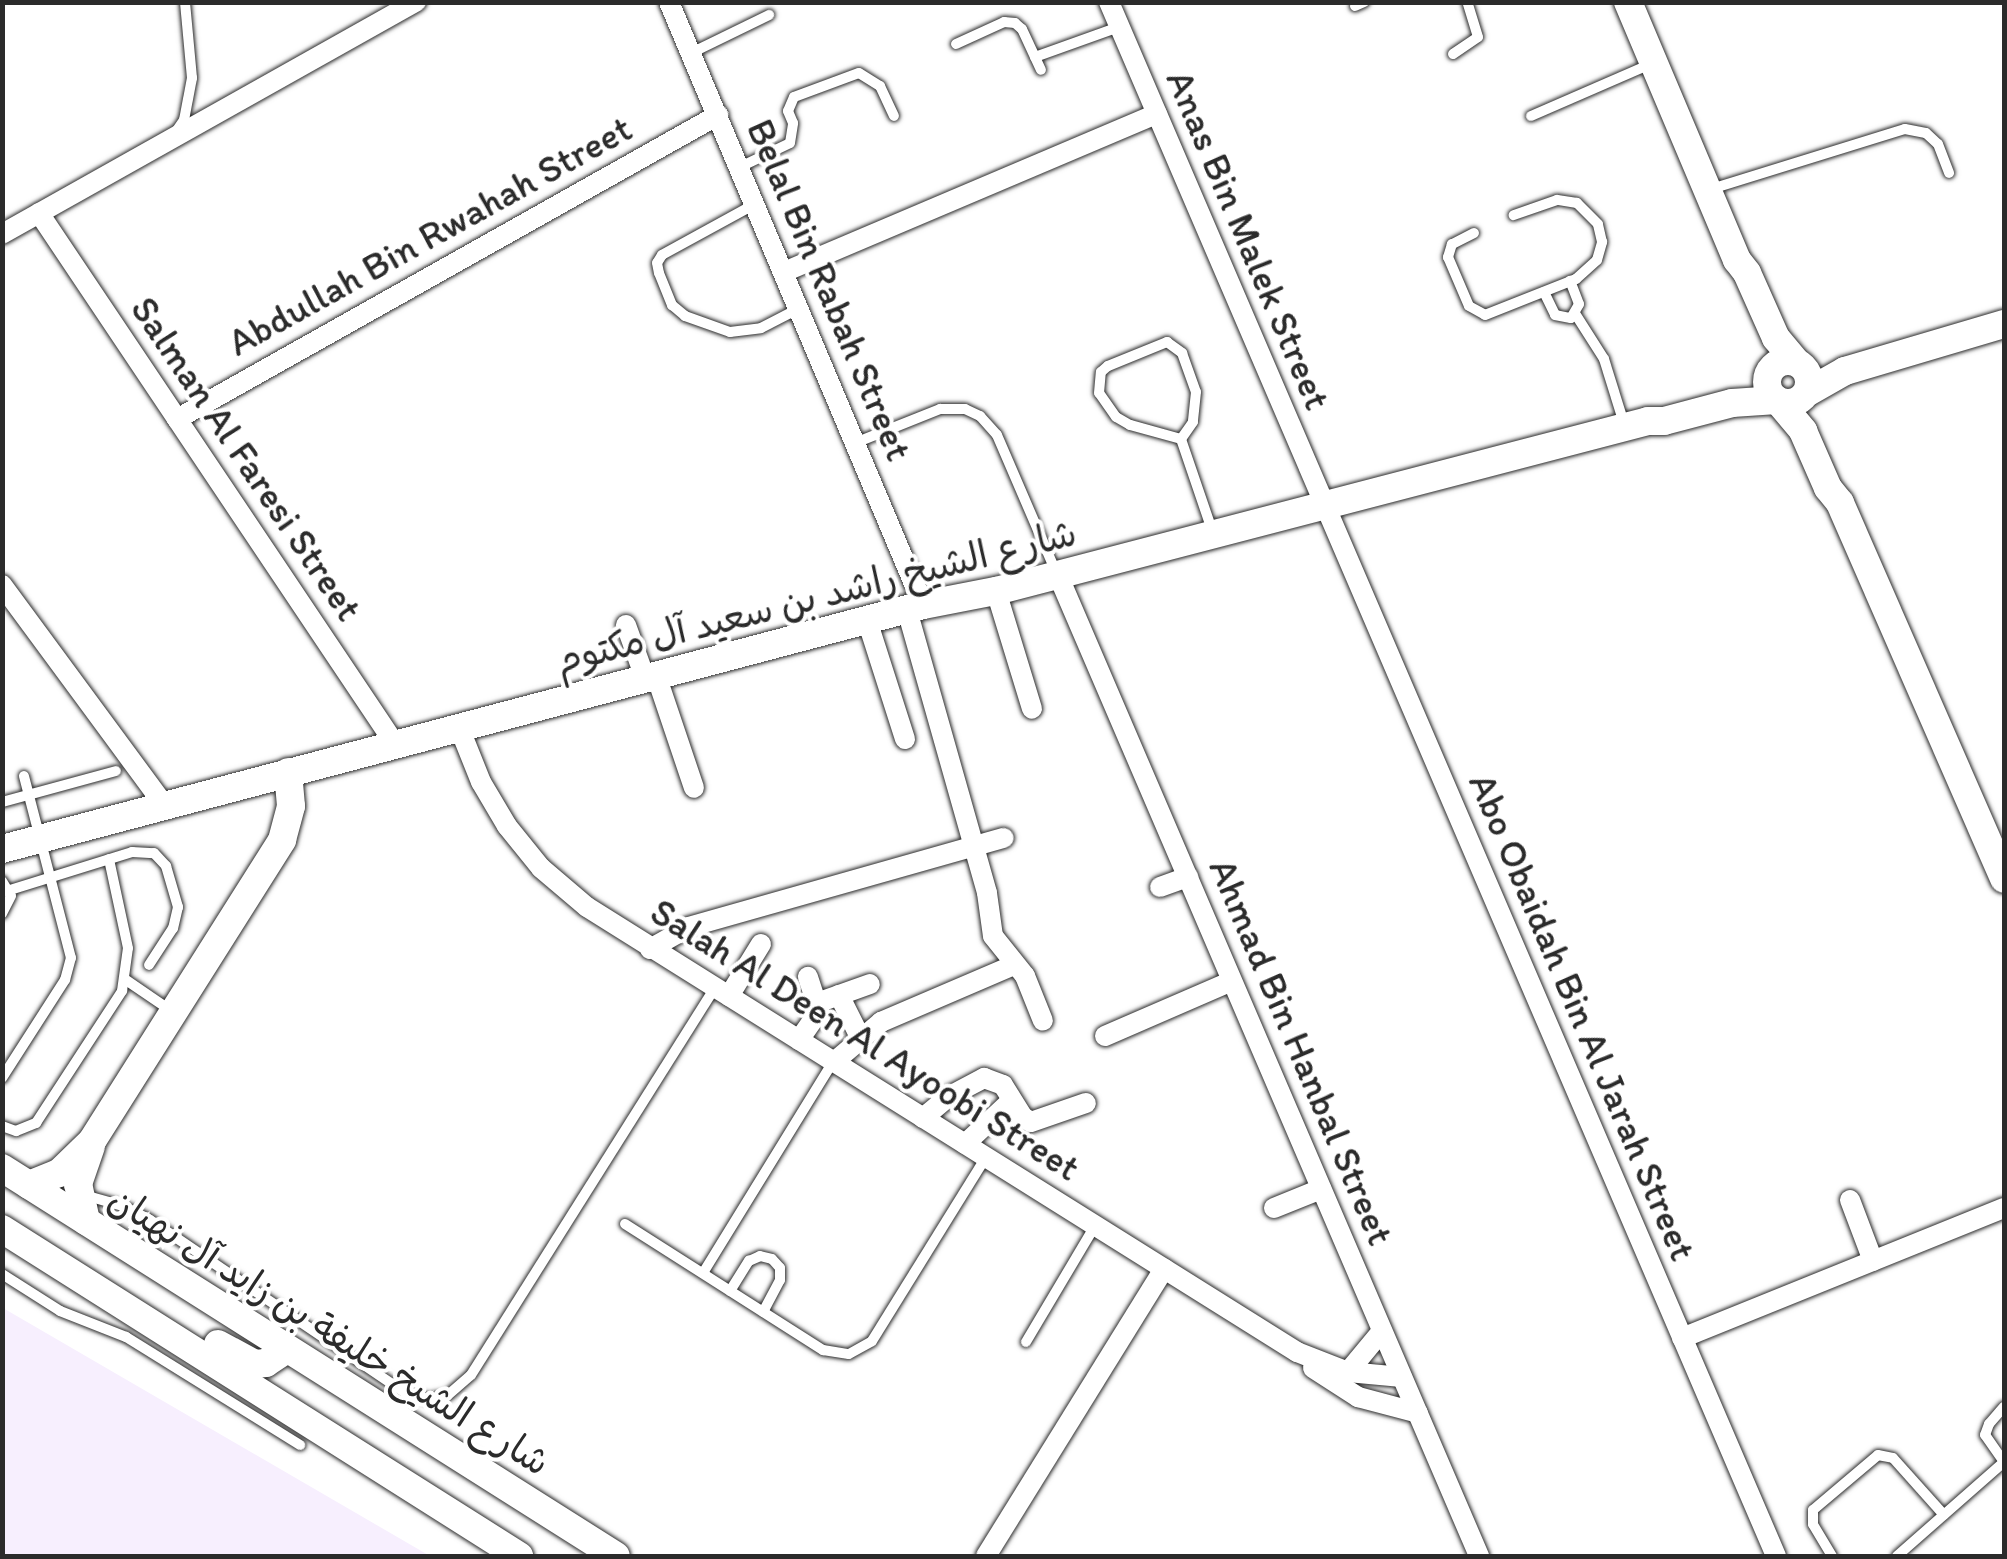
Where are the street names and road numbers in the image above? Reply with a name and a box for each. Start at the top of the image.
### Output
street label: Anas Bin Malek Street [1156,64,1340,416]
street label: Abdullah Bin Rwahah Street [221,106,639,366]
street label: Belal Bin Rabah Street [737,113,921,467]
street label: Salman Al Faresi Street [120,288,372,630]
street label: شارع الشيخ راشد بن سعيد آل مكتوم [551,510,1081,684]
street label: Abo Obaidah Bin Al Jarah Street [1458,766,1706,1268]
street label: Ahmad Bin Hanbal Street [1199,852,1403,1252]
street label: Salah Al Deen Al Ayoobi Street [643,889,1087,1191]
street label: شارع الشيخ خليفة بن زايد آل نهيان [100,1176,558,1486]

